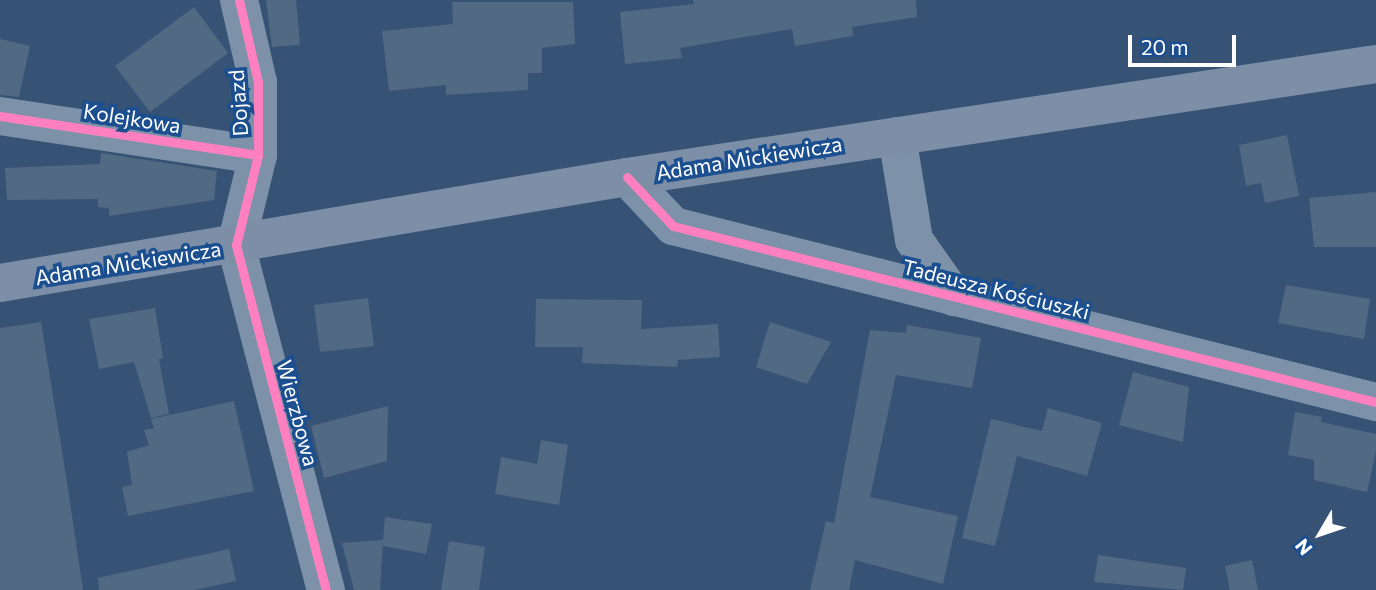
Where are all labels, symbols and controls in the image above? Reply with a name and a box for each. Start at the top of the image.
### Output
scale bar [1131,21,1240,65]
text: 20 m [1141,34,1189,59]
street label: Dojazd [223,69,253,137]
street label: Kolejkowa [81,98,183,138]
street label: Adama Mickiewicza [654,131,844,185]
street label: Adama Mickiewicza [33,236,223,290]
street label: Tadeusza Kościuszki [900,254,1092,324]
street label: Wierzbowa [272,357,324,469]
north arrow [1285,499,1355,569]
text: N [1290,535,1317,560]

